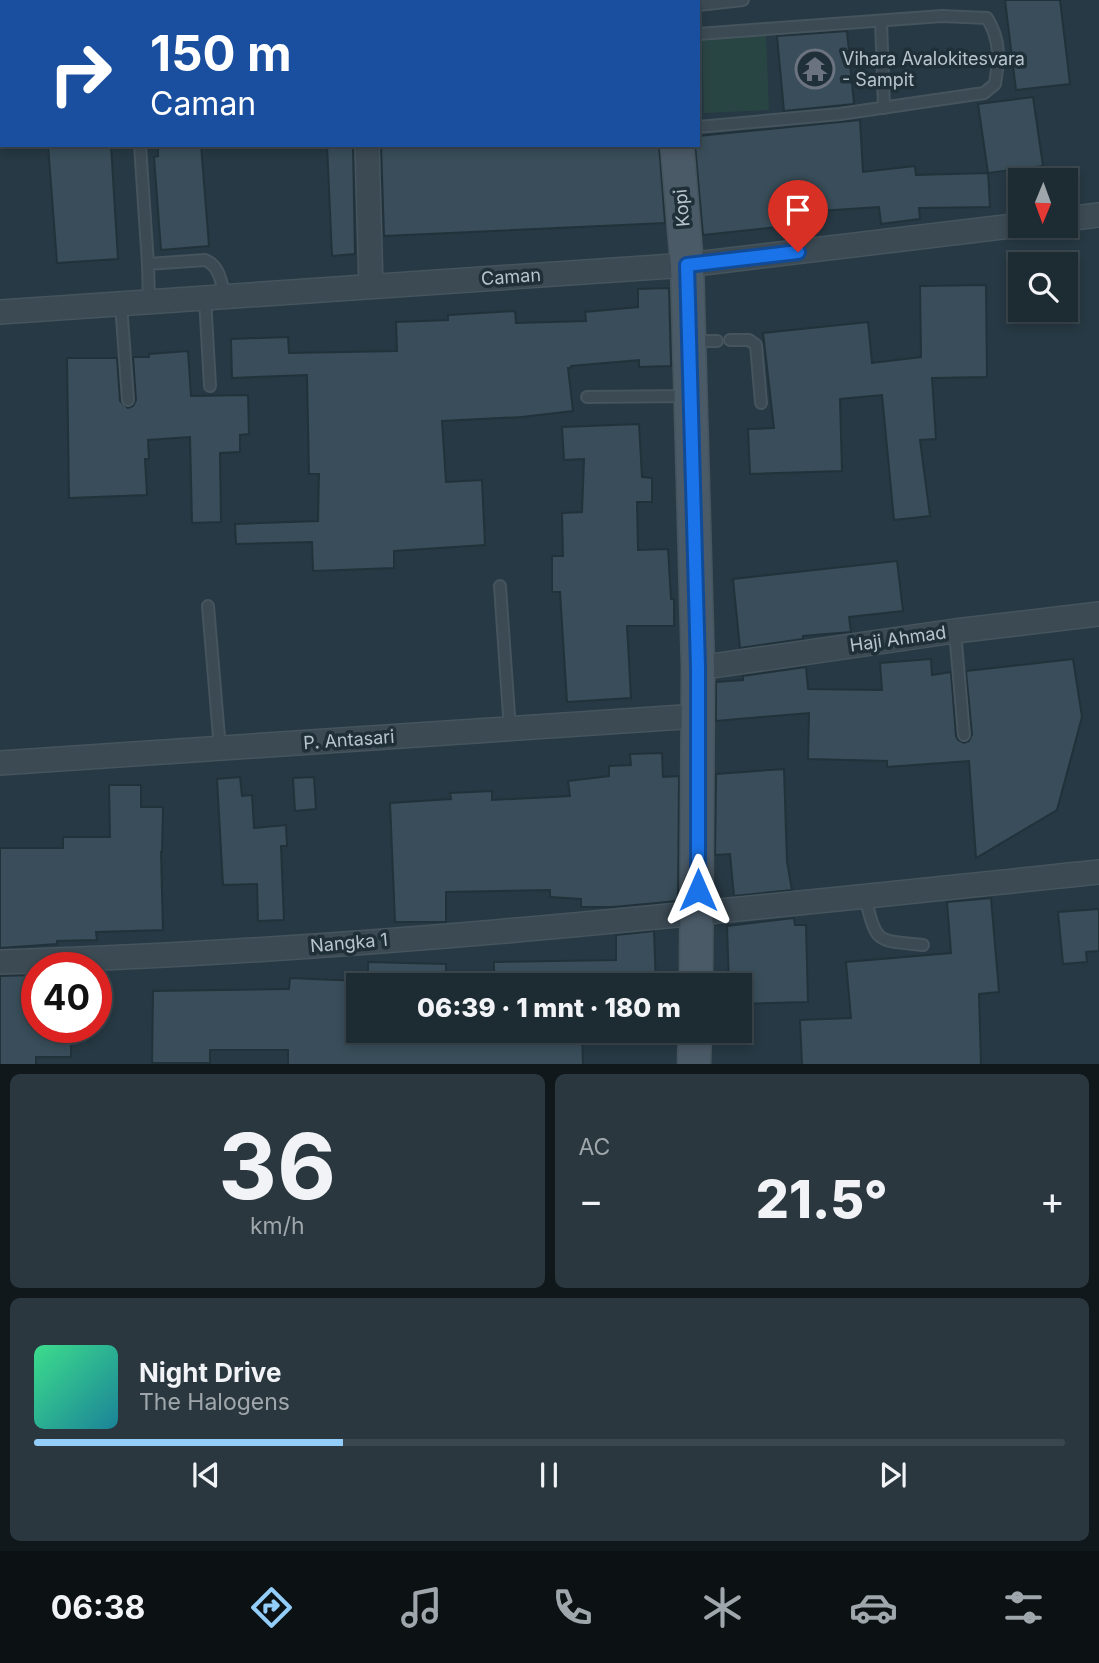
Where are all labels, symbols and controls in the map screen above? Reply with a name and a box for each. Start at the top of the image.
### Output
text: 150 m [150,24,292,83]
icon: right [35,28,126,119]
temple icon: Vihara Avalokitesvara - Sampit [794,48,836,90]
place label: Vihara Avalokitesvara - Sampit [842,48,1025,90]
text: Caman [150,84,256,123]
north arrow [1008,168,1078,238]
map controls [1008,168,1078,322]
pin [768,180,828,252]
street label: Kopi [669,188,694,228]
icon: arrive [779,191,817,229]
button: search [1008,252,1078,322]
street label: Caman [480,264,542,289]
street label: Haji Ahmad [848,621,948,656]
street label: P. Antasari [303,726,395,753]
position arrow [661,853,735,927]
street label: Nangka 1 [309,929,389,956]
speed limit sign: 40 [21,952,112,1043]
text: 06:39 · 1 mnt · 180 m [417,992,681,1023]
text: 36 [218,1111,336,1221]
text: AC [579,1133,610,1161]
text: 21.5° [756,1168,888,1231]
text: − [579,1177,604,1223]
text: + [1040,1177,1065,1223]
text: km/h [250,1212,305,1240]
text: Night Drive [139,1357,281,1388]
text: The Halogens [139,1388,290,1416]
icon: previous [187,1456,225,1494]
icon: pause [530,1456,568,1494]
icon: next [874,1456,912,1494]
icon: directions [247,1583,296,1632]
icon: music [397,1583,446,1632]
icon: phone [548,1583,597,1632]
icon: climate [698,1583,747,1632]
icon: car [849,1583,898,1632]
icon: filters [999,1583,1048,1632]
text: 06:38 [51,1588,145,1627]

